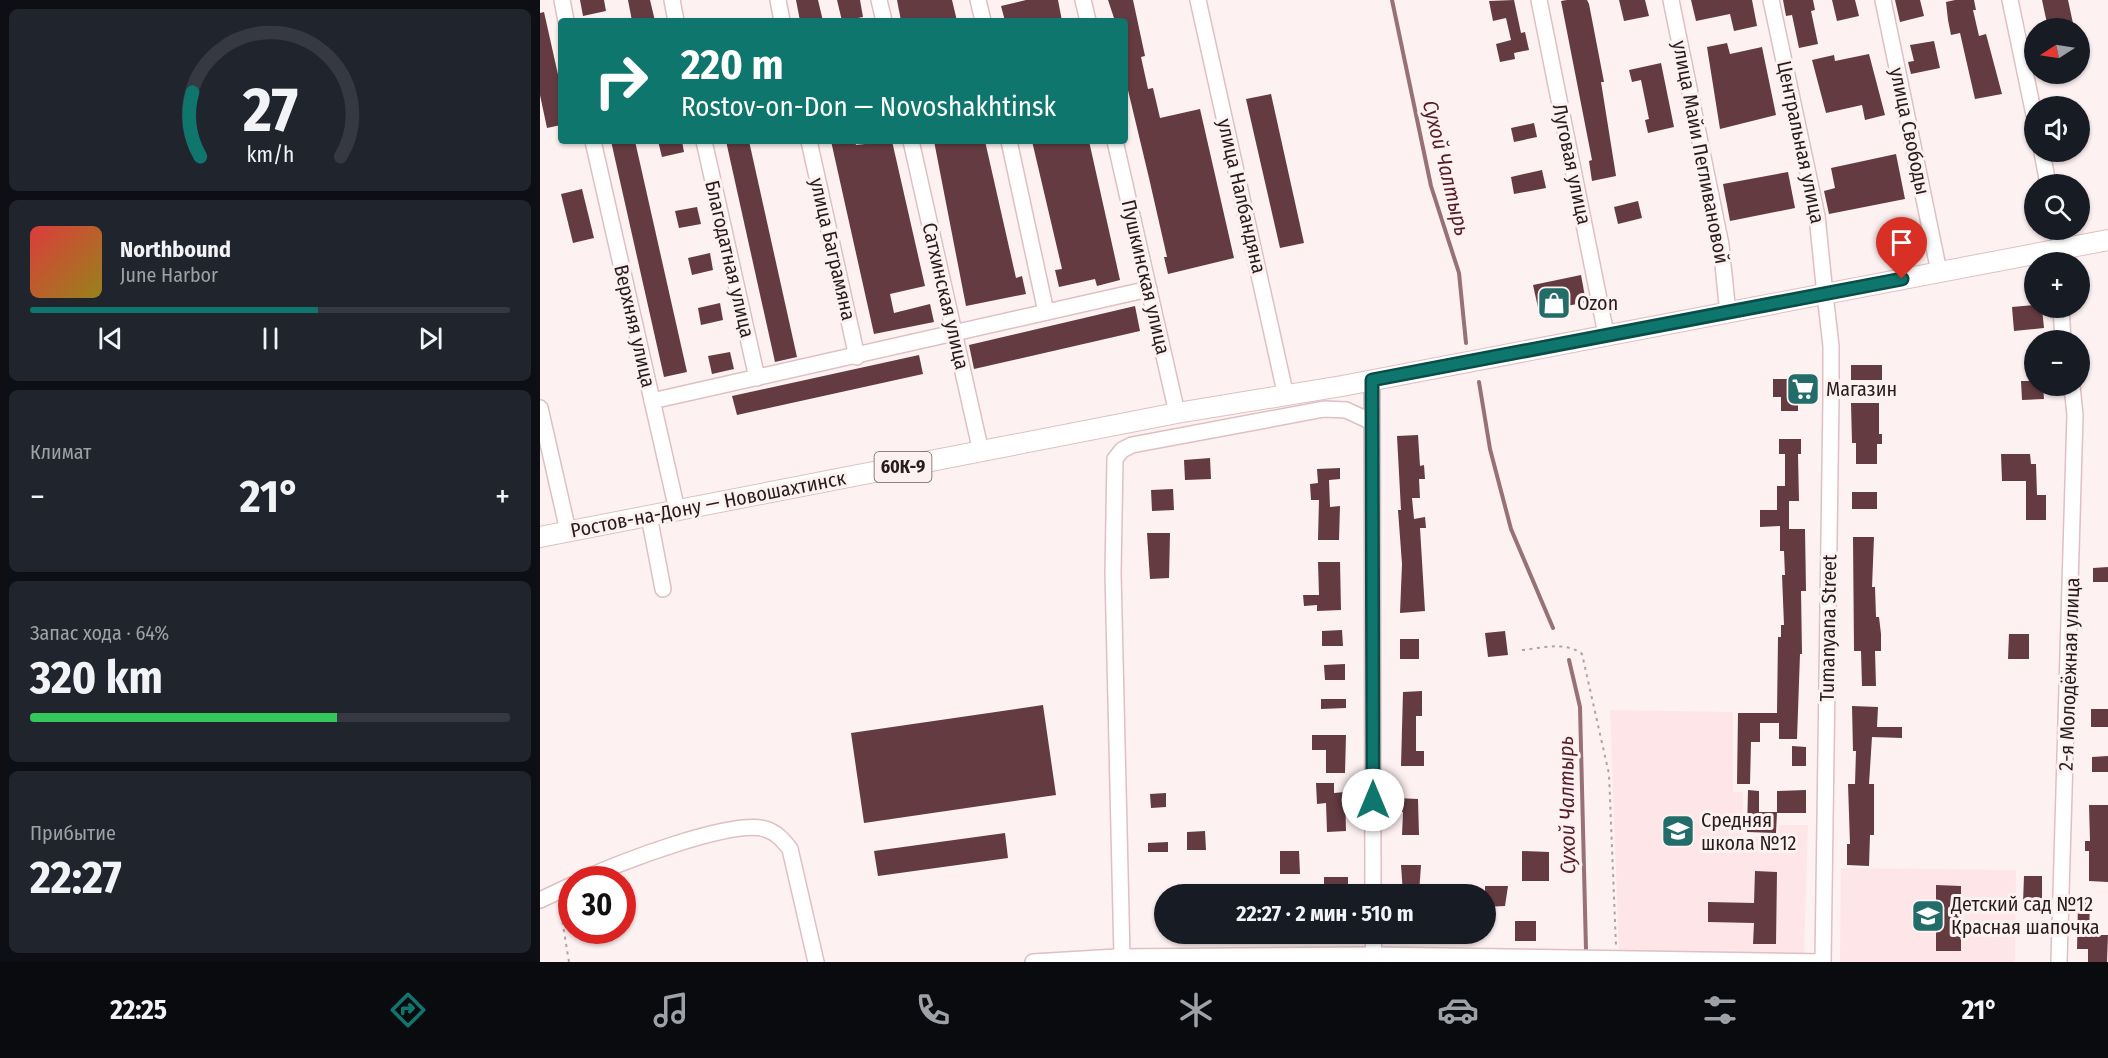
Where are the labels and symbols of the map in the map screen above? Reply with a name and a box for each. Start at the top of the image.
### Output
north arrow [2024,18,2090,84]
street label: улица Майи Пегливановой [1668,38,1734,266]
street label: Центральная улица [1772,58,1830,226]
street label: улица Свободы [1885,65,1935,197]
water label: Сухой Чалтырь [1417,98,1475,238]
street label: Луговая улица [1547,101,1597,227]
street label: улица Налбандяна [1213,116,1271,276]
street label: улица Баграмяна [805,175,861,323]
street label: Благодатная улица [700,178,760,340]
street label: Пушкинская улица [1117,197,1175,357]
pin [1876,217,1927,279]
street label: Сатхинская улица [917,220,975,372]
street label: Верхняя улица [609,262,661,390]
shop icon: Ozon [1536,285,1572,321]
place label: Ozon [1577,291,1618,315]
supermarket icon: Магазин [1785,371,1821,407]
place label: Магазин [1826,377,1897,401]
road number: 60К-9 [874,452,932,482]
street label: Ростов-на-Дону — Новошахтинск [568,465,848,542]
street label: Tumanyana Street [1815,554,1841,702]
street label: 2-я Молодёжная улица [2054,577,2084,771]
water label: Сухой Чалтырь [1553,736,1581,874]
position arrow [1341,768,1405,832]
place label: Средняя школа №12 [1701,808,1797,855]
school or university icon: Средняя школа №12 [1660,813,1696,849]
speed limit sign: 30 [558,866,636,944]
place label: Детский сад №12 Красная шапочка [1950,892,2100,939]
school or university icon: Детский сад №12 Красная шапочка [1910,898,1946,934]

